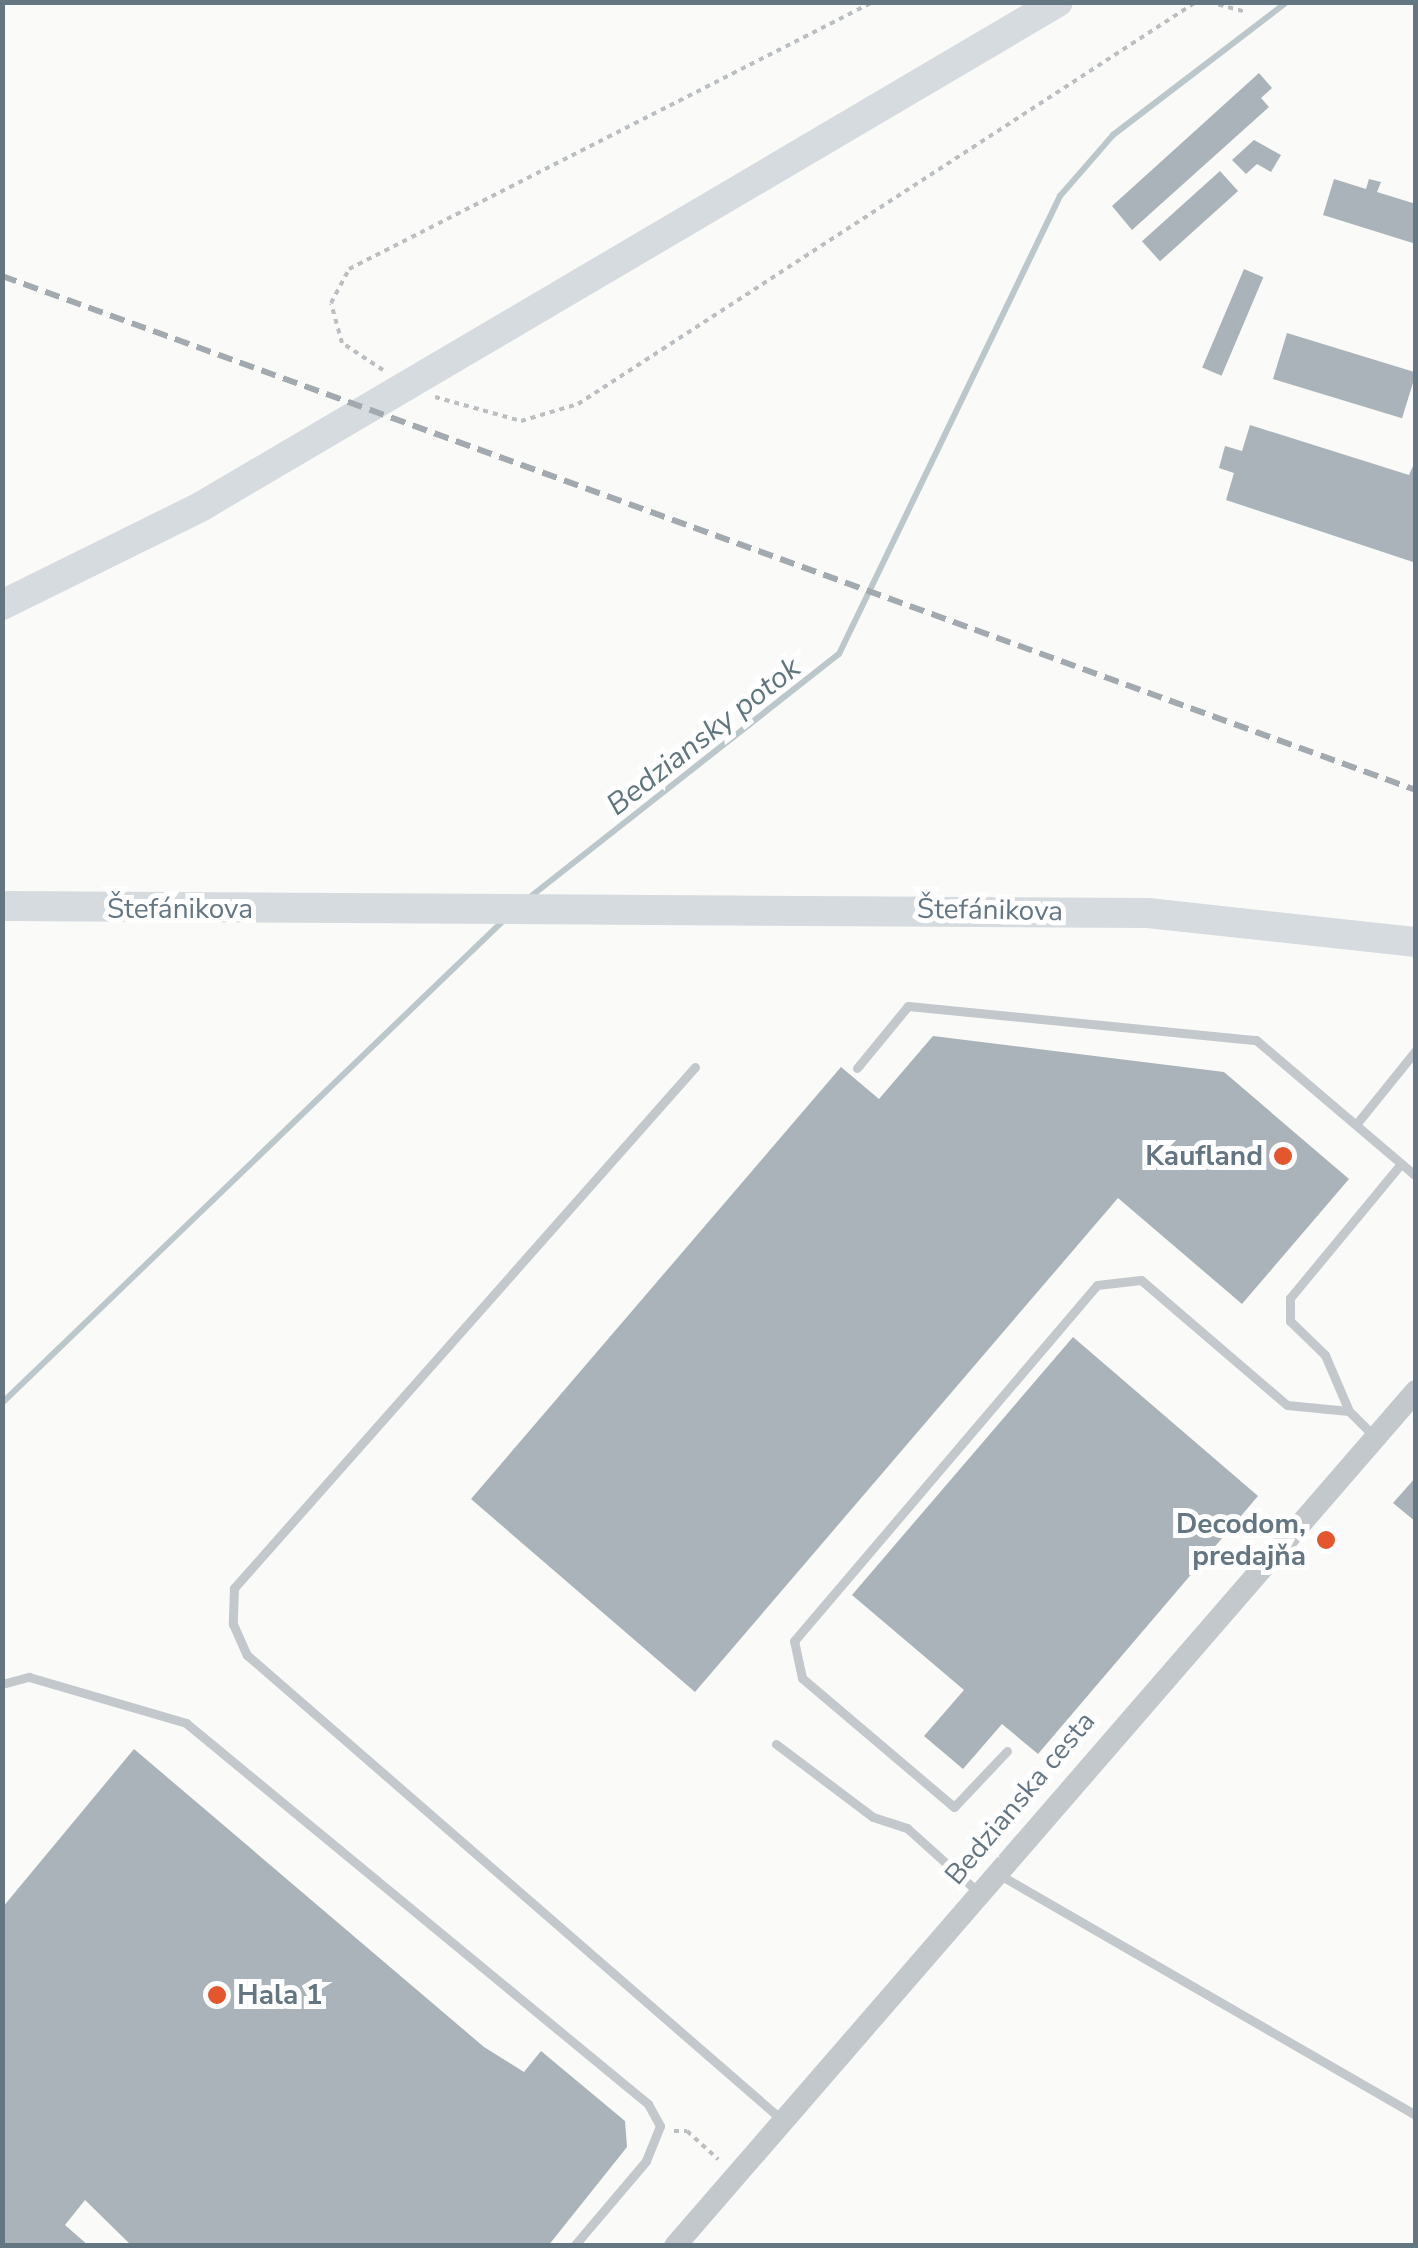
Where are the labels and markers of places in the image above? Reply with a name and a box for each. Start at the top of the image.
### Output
place label: Kaufland [1145,1139,1263,1173]
marker: Kaufland [1272,1145,1294,1167]
place label: Decodom, predajňa [1176,1507,1306,1573]
marker: Decodom, predajňa [1315,1529,1337,1551]
place label: Hala 1 [237,1978,323,2012]
marker: Hala 1 [206,1984,228,2006]

